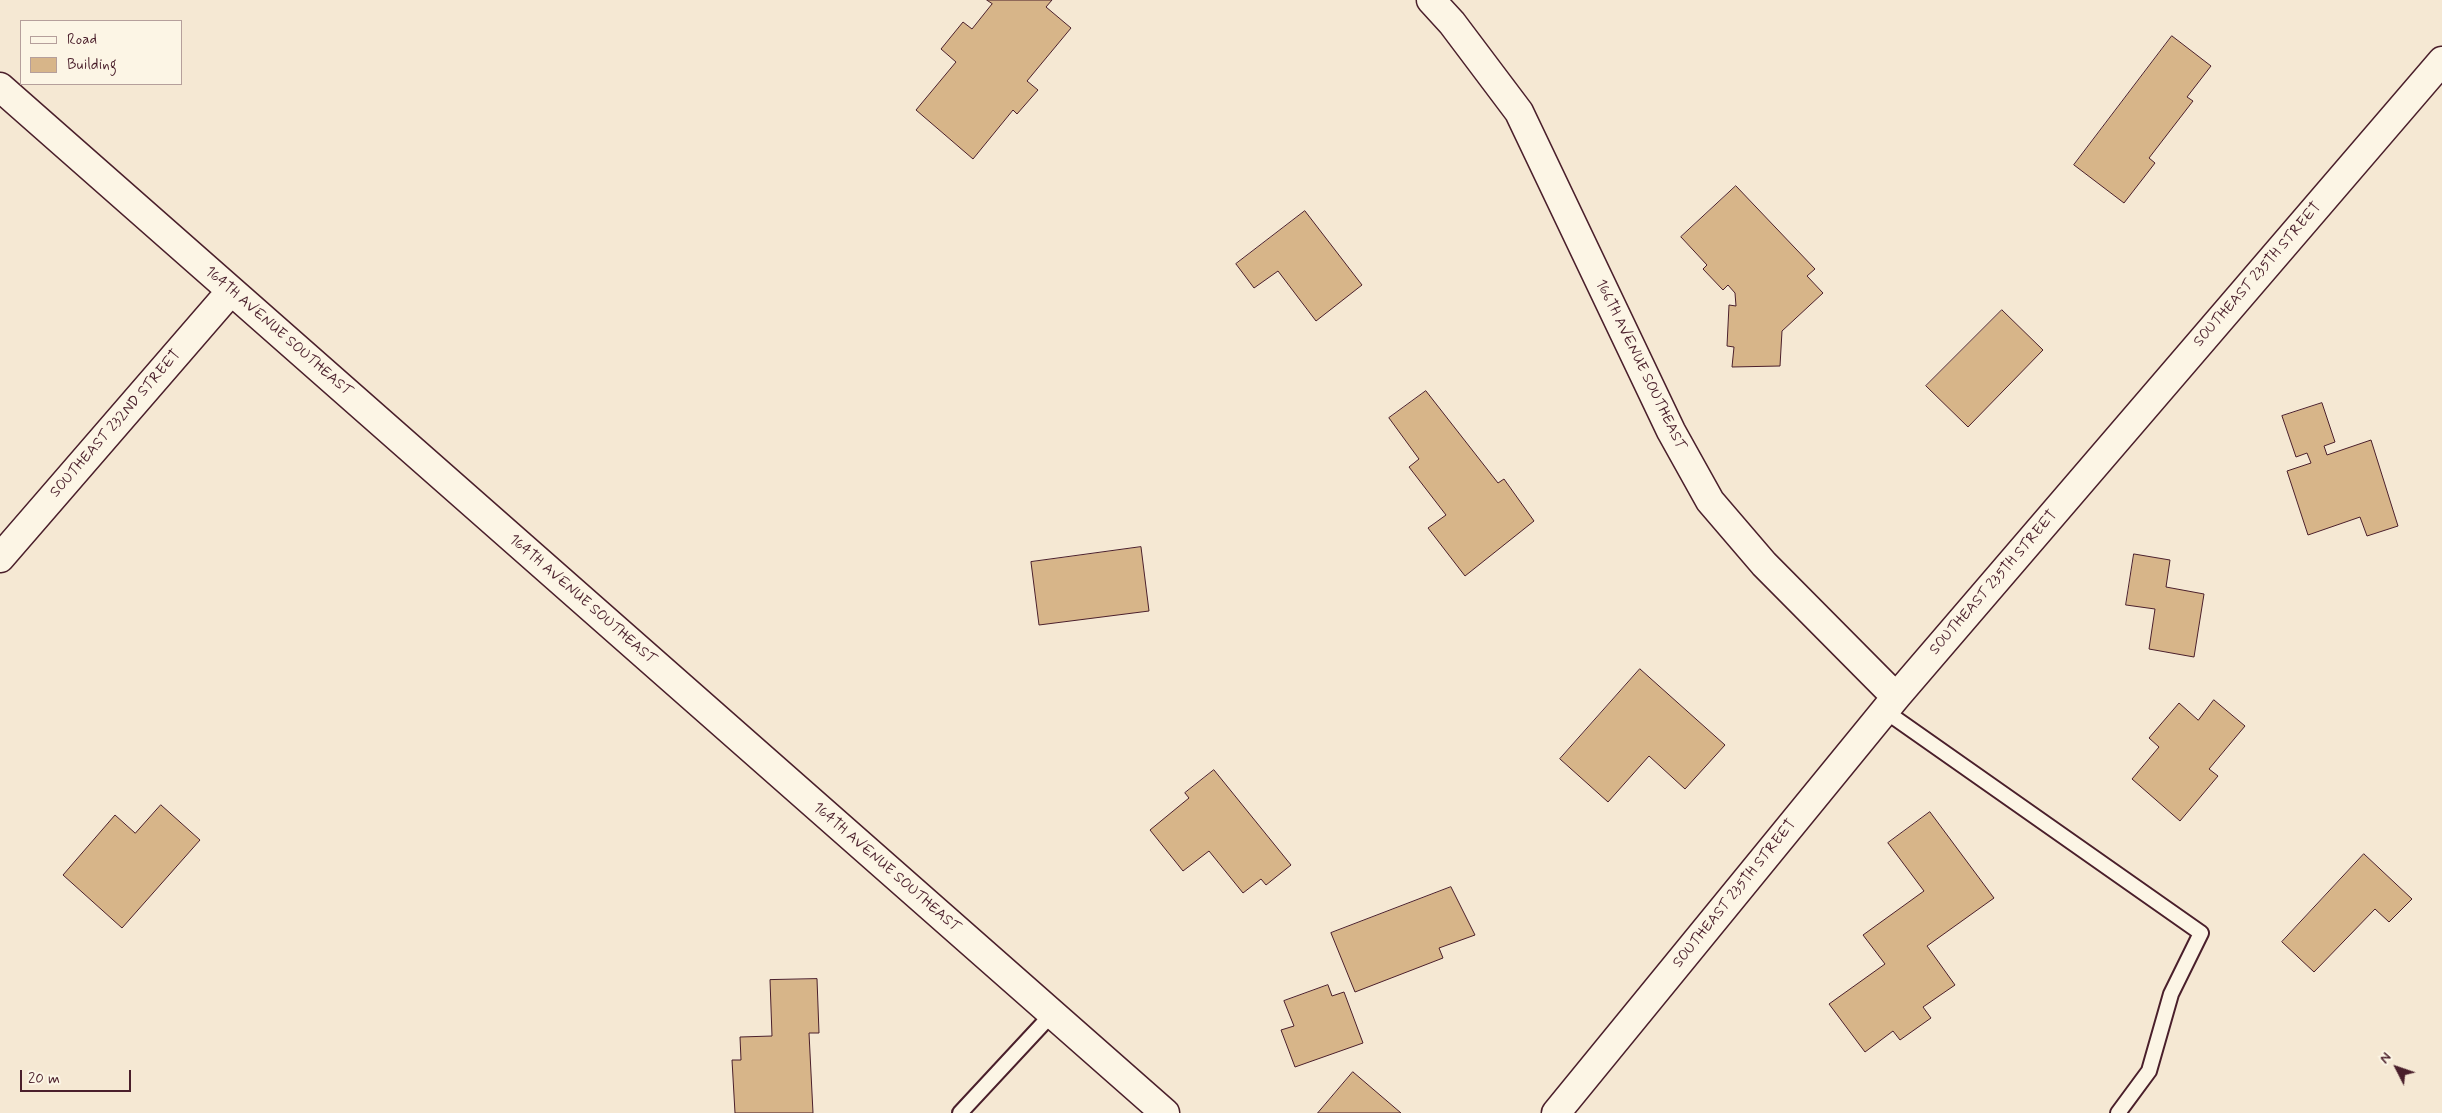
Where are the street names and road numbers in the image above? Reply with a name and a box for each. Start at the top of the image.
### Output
street label: SOUTHEAST 235TH STREET [2190,199,2326,351]
street label: 164TH AVENUE SOUTHEAST [201,263,355,401]
street label: 166TH AVENUE SOUTHEAST [1591,277,1689,453]
street label: SOUTHEAST 232ND STREET [47,346,185,502]
street label: SOUTHEAST 235TH STREET [1926,507,2062,659]
street label: 164TH AVENUE SOUTHEAST [505,531,659,669]
street label: 164TH AVENUE SOUTHEAST [809,799,963,937]
street label: SOUTHEAST 235TH STREET [1670,816,1800,972]

